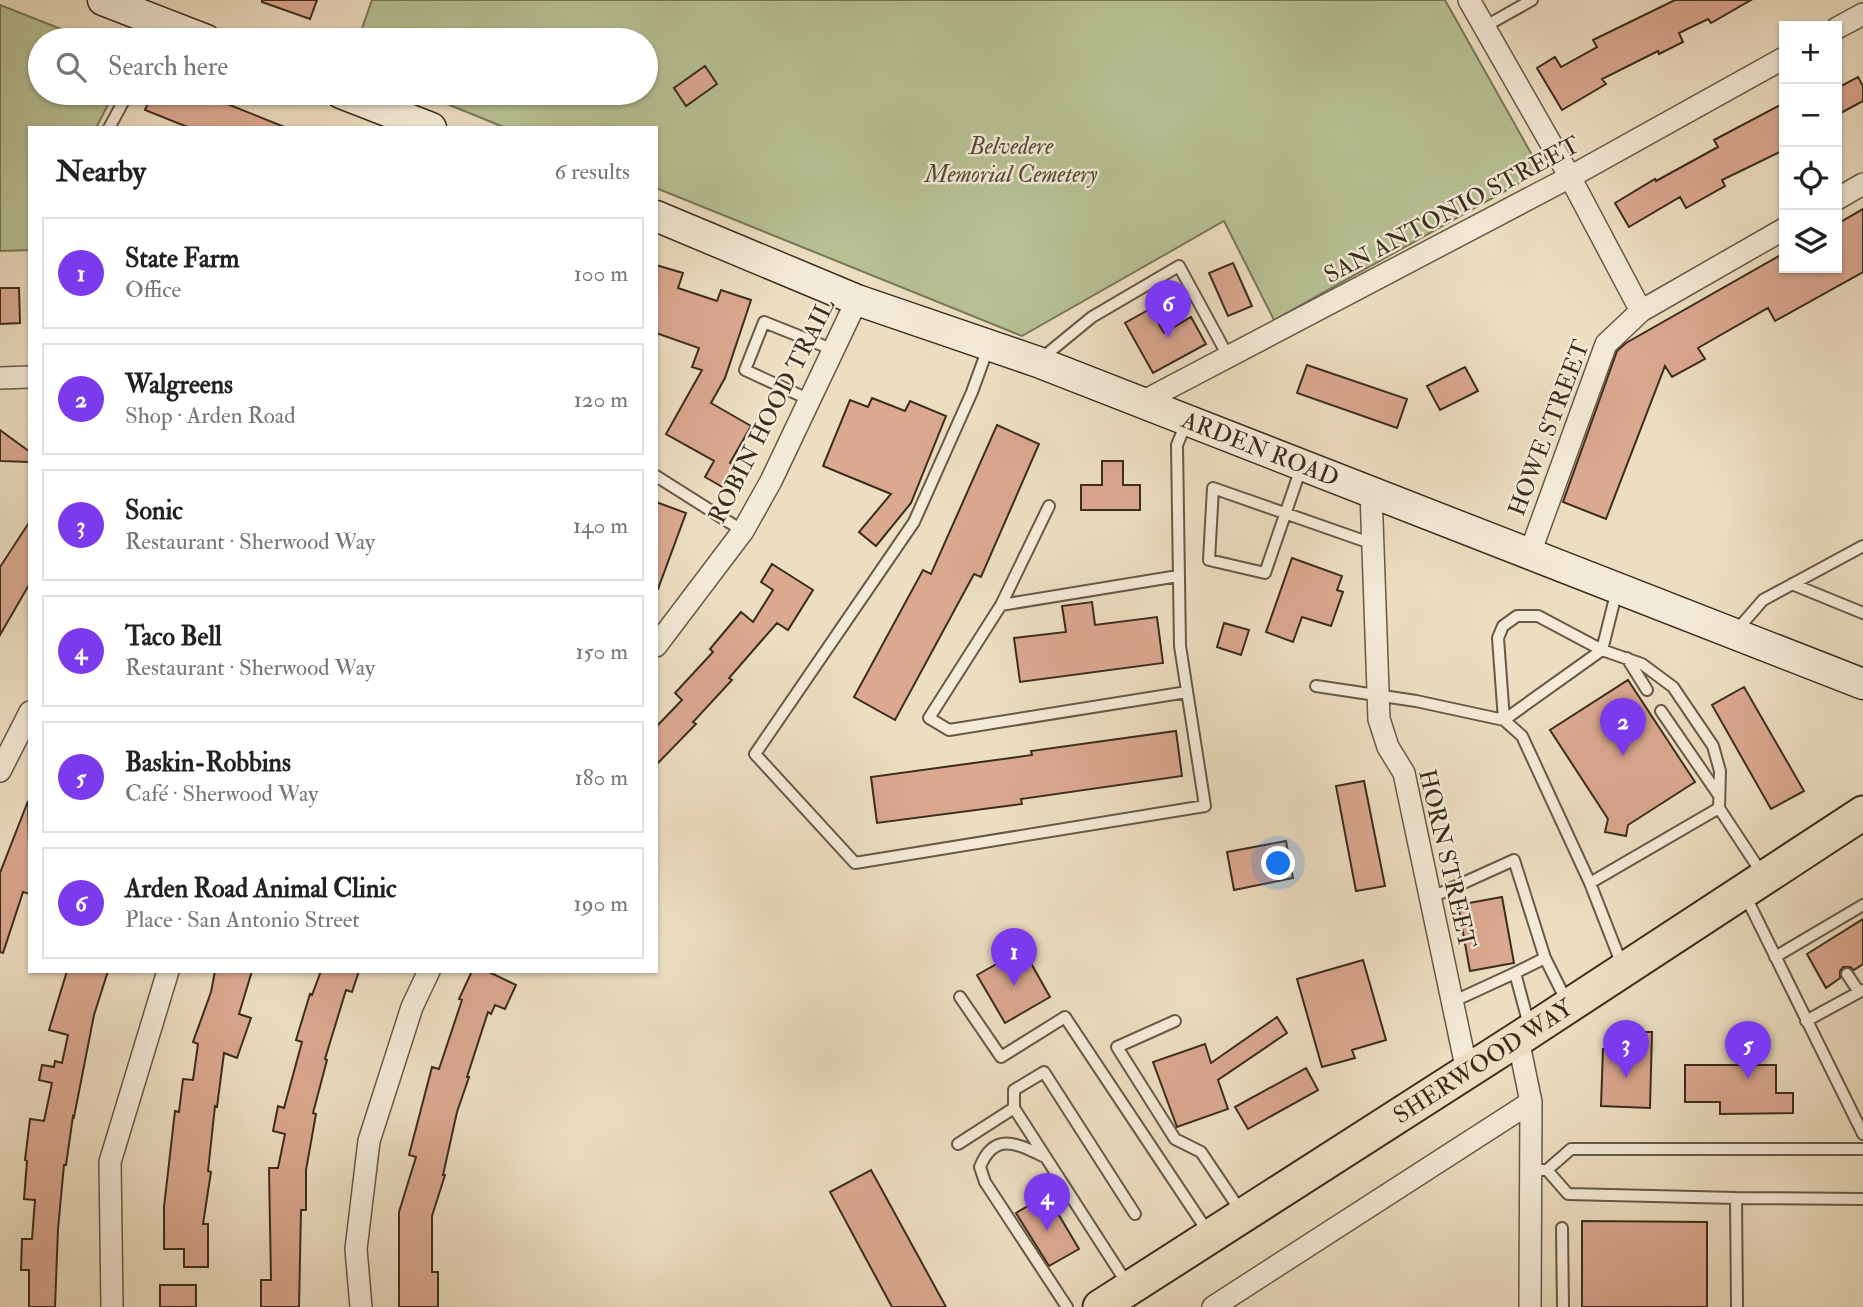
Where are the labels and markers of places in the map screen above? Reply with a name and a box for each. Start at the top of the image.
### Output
pin: 6 [1145,280,1191,338]
pin: 2 [1600,698,1646,756]
pin: 1 [991,928,1037,986]
pin: 3 [1603,1020,1649,1078]
pin: 5 [1725,1021,1771,1079]
pin: 4 [1024,1173,1070,1231]

